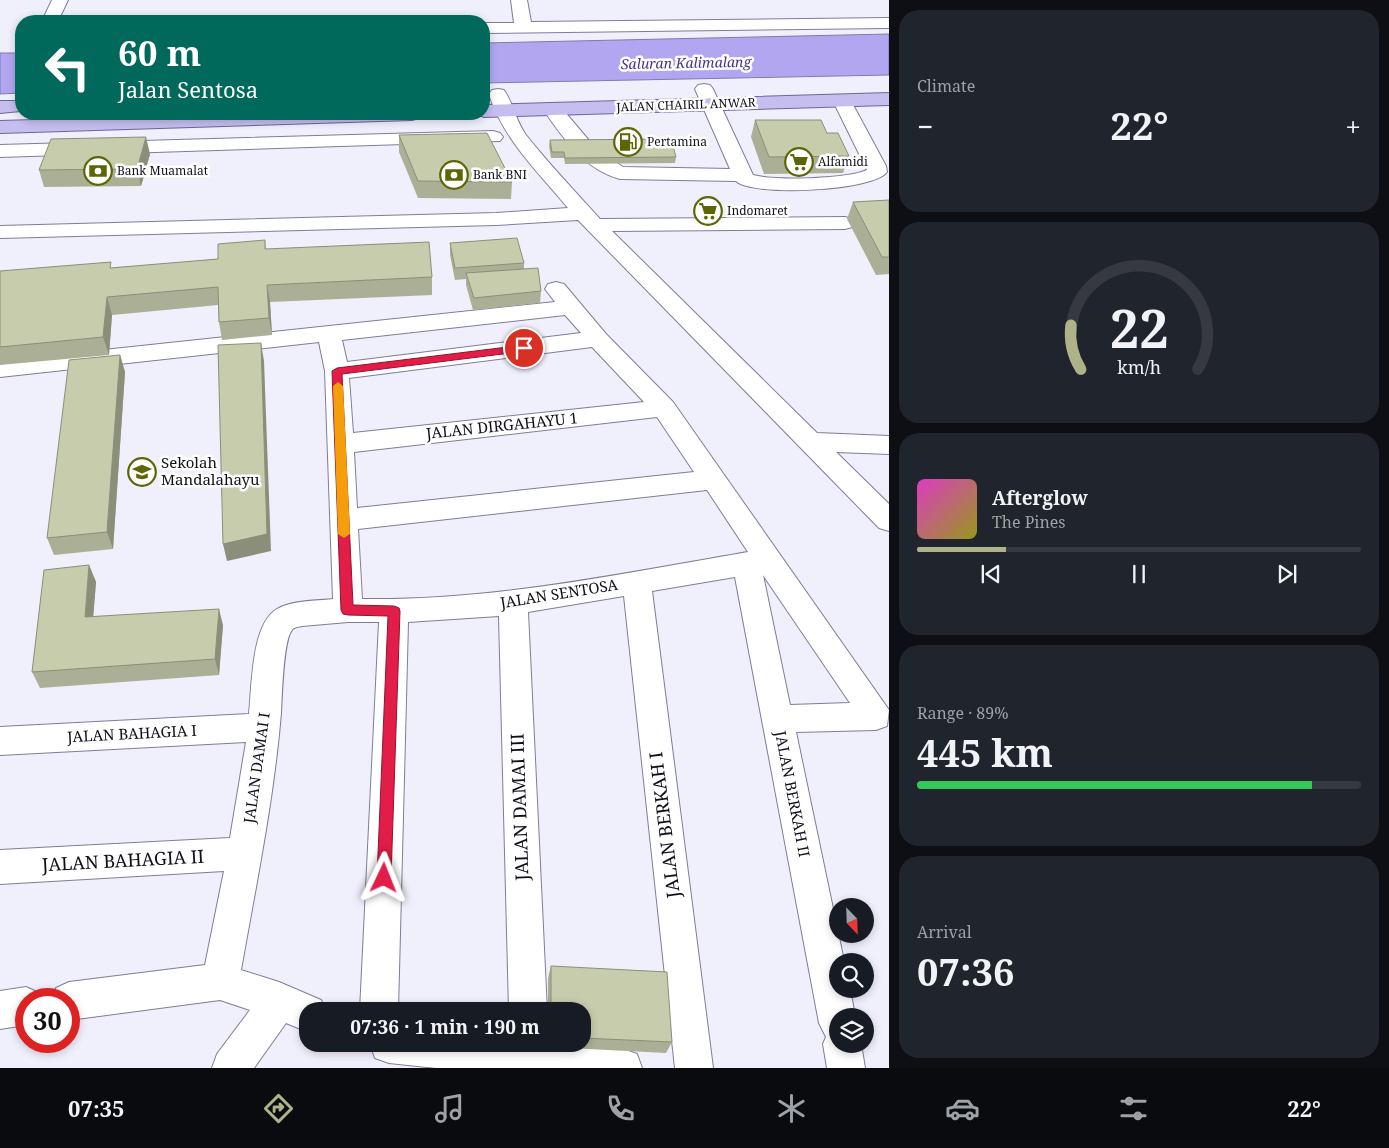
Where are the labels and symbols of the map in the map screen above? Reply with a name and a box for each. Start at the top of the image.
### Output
water label: Saluran Kalimalang [621,52,753,73]
street label: JALAN CHAIRIL ANWAR [615,94,756,115]
fuel station icon: Pertamina [613,127,643,157]
place label: Pertamina [647,133,707,150]
supermarket icon: Alfamidi [784,147,814,177]
place label: Alfamidi [818,153,868,170]
bank icon: Bank Muamalat [83,156,113,186]
bank icon: Bank BNI [439,160,469,190]
place label: Bank Muamalat [117,162,208,179]
place label: Bank BNI [473,166,527,183]
supermarket icon: Indomaret [693,196,723,226]
place label: Indomaret [727,202,788,219]
pin [503,327,545,369]
street label: JALAN DIRGAHAYU 1 [424,407,579,443]
place label: Sekolah Mandalahayu [161,452,260,489]
school or university icon: Sekolah Mandalahayu [127,457,157,487]
street label: JALAN SENTOSA [498,574,619,612]
street label: JALAN DAMAI I [238,711,274,826]
street label: JALAN BAHAGIA I [66,720,197,746]
street label: JALAN BERKAH II [771,728,815,859]
street label: JALAN DAMAI III [504,733,534,882]
street label: JALAN BERKAH I [643,751,685,901]
street label: JALAN BAHAGIA II [40,844,205,876]
position arrow [357,851,409,903]
north arrow [829,898,874,942]
speed limit sign: 30 [15,988,80,1053]

